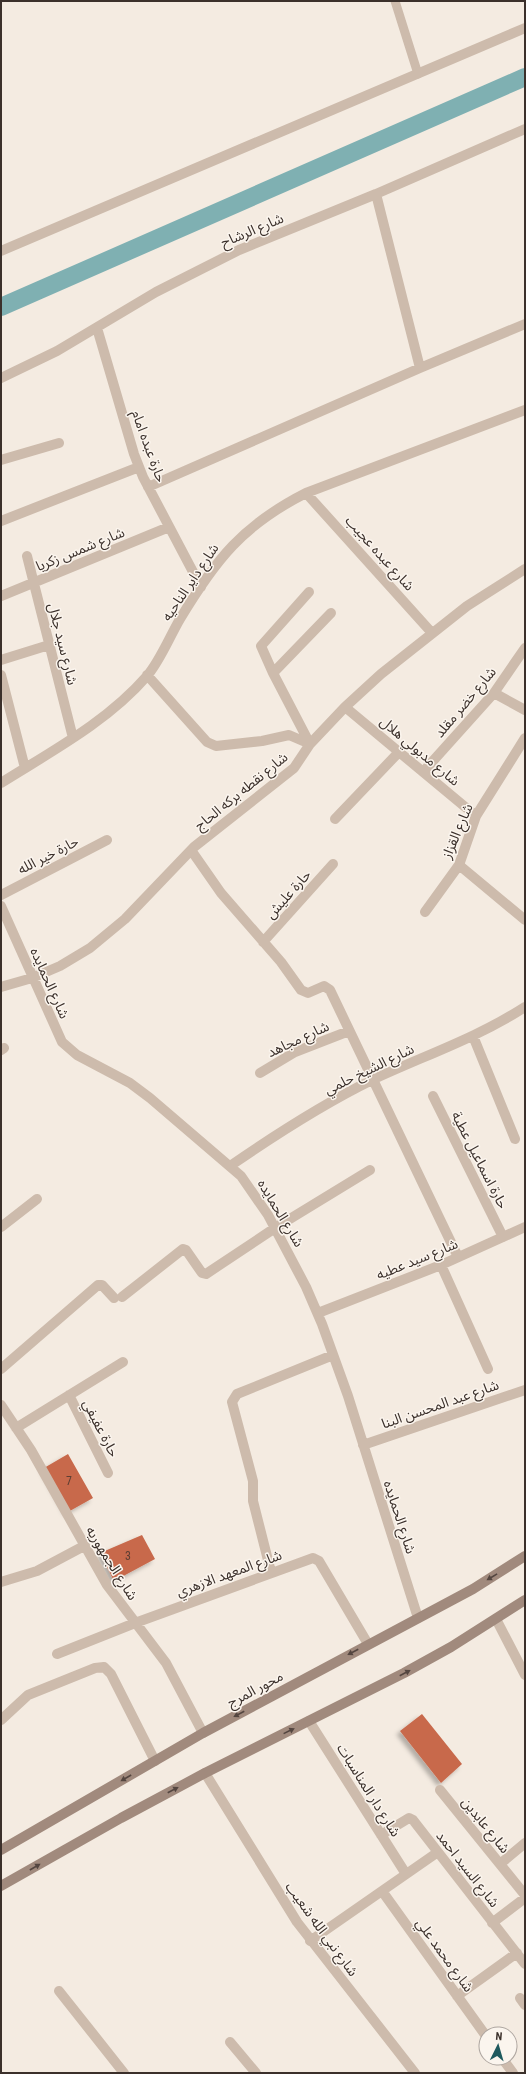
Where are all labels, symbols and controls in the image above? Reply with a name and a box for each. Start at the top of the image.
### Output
street label: شارع الرشاح [218,210,287,253]
street label: حارة عبده امام [126,408,169,485]
street label: شارع عبده عجيب [340,512,418,596]
street label: شارع شمس زكريا [33,524,128,577]
street label: شارع داير الناحيه [158,540,224,625]
street label: شارع سيد جلال [42,601,81,687]
street label: شارع خضر مقلد [431,664,501,742]
street label: شارع مدبولي هلال [375,713,463,791]
street label: شارع نقطه بركه الحاج [191,749,292,836]
street label: شارع القزاز [438,801,478,863]
street label: حارة خير الله [15,833,81,878]
street label: حارة عليش [262,866,315,922]
street label: شارع الحمايده [25,945,73,1022]
street label: شارع مجاهد [265,1018,333,1063]
street label: شارع الشيخ حلمي [322,1040,418,1101]
street label: حارة اسماعيل عطية [448,1109,511,1212]
street label: شارع الحمايده [252,1176,307,1251]
street label: شارع سيد عطيه [374,1235,461,1285]
street label: شارع عبد المحسن البنا [379,1376,502,1434]
street label: حارة عفيفي [77,1397,122,1461]
house number: 7 [66,1474,72,1488]
street label: شارع الحمايده [378,1478,419,1556]
street label: شارع الجمهوريه [80,1523,141,1604]
street label: شارع المعهد الازهري [174,1547,285,1603]
house number: 3 [125,1549,131,1563]
one-way arrow [486,1574,498,1581]
one-way arrow [347,1649,359,1655]
street label: محور المرج [224,1668,287,1713]
one-way arrow [399,1669,411,1676]
one-way arrow [233,1710,245,1717]
one-way arrow [283,1728,294,1734]
street label: شارع دار المناسبات [331,1741,404,1841]
one-way arrow [120,1774,132,1781]
one-way arrow [167,1787,179,1793]
street label: شارع عابدين [456,1794,513,1858]
street label: شارع السيد احمد [431,1828,503,1912]
one-way arrow [29,1863,41,1870]
street label: شارع نبي الله شعيب [280,1879,362,1981]
street label: شارع محمد علي [410,1915,477,1997]
north arrow [478,2026,518,2066]
text: N [495,2030,503,2043]

